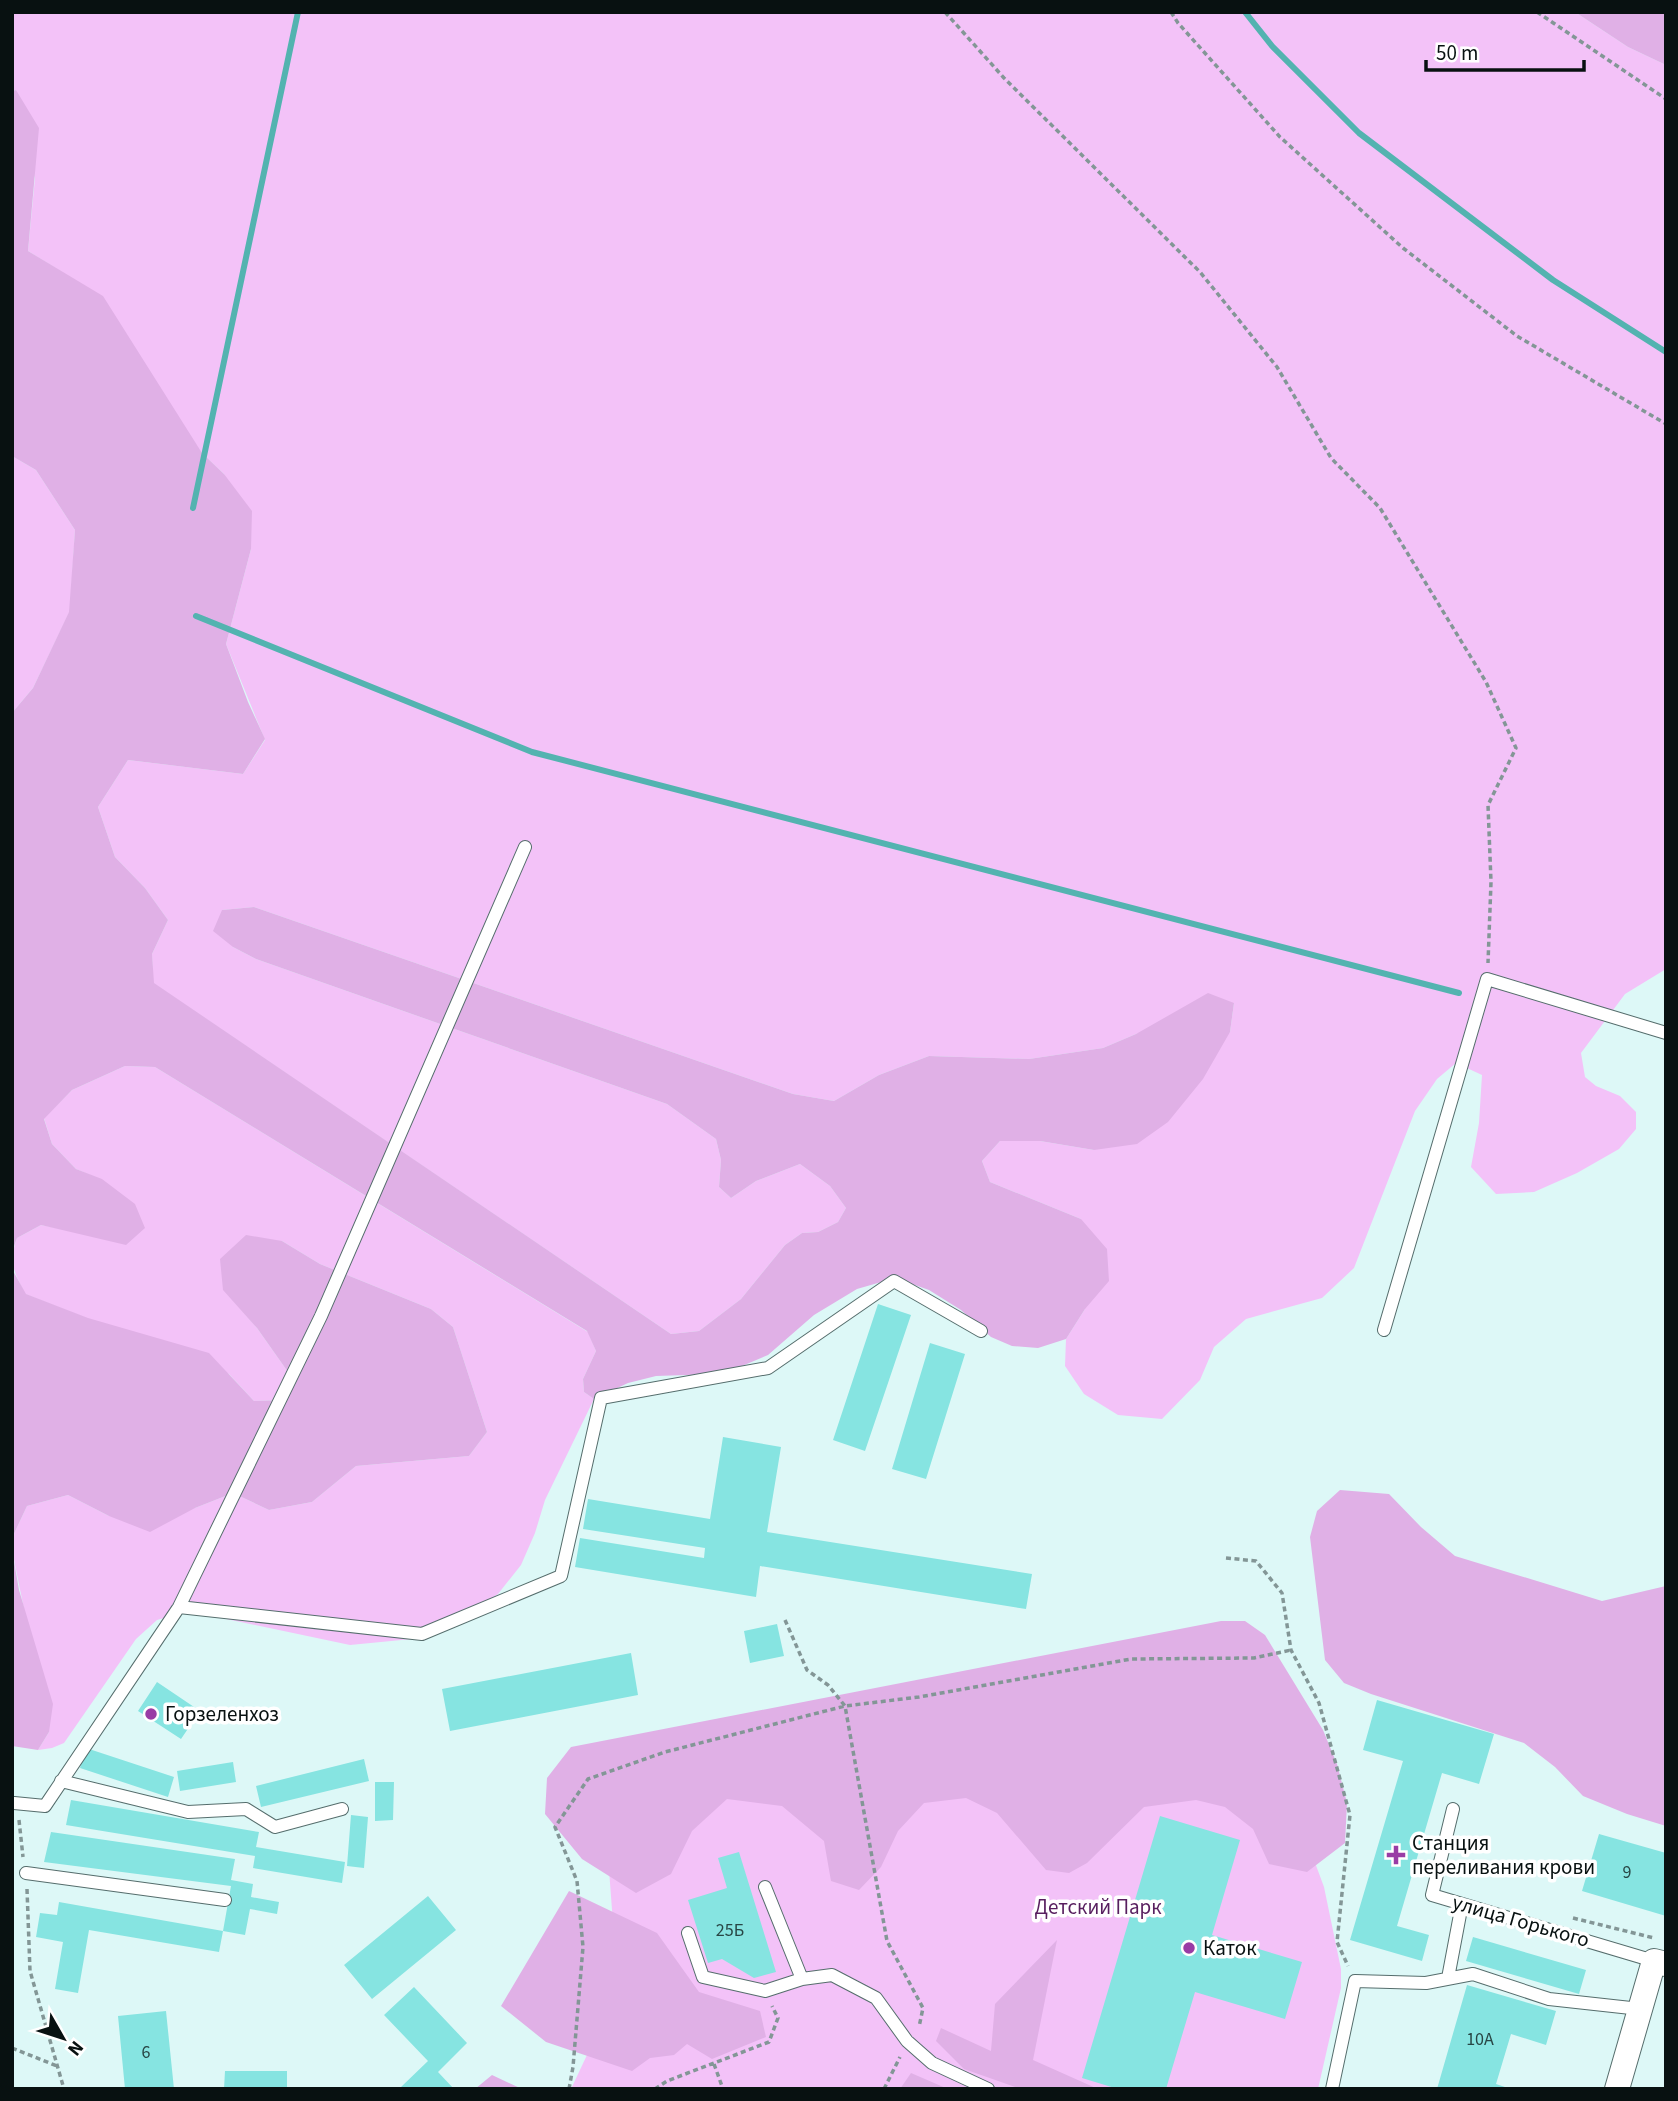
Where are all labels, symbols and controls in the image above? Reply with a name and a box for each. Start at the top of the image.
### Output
scale bar [1426,28,1584,72]
text: 50 m [1436,38,1478,68]
place label: Горзеленхоз [165,1699,279,1729]
marker: Горзеленхоз [143,1706,159,1722]
place label: Станция переливания крови [1412,1828,1595,1882]
marker: Станция переливания крови [1386,1845,1406,1865]
house number: 9 [1623,1860,1632,1885]
street label: улица Горького [1449,1887,1593,1955]
park label: Детский Парк [1034,1892,1162,1922]
house number: 25Б [716,1918,744,1943]
place label: Каток [1203,1933,1257,1963]
marker: Каток [1181,1940,1197,1956]
north arrow [28,2003,98,2073]
house number: 10А [1466,2027,1494,2052]
text: N [61,2034,90,2061]
house number: 6 [142,2040,151,2065]

